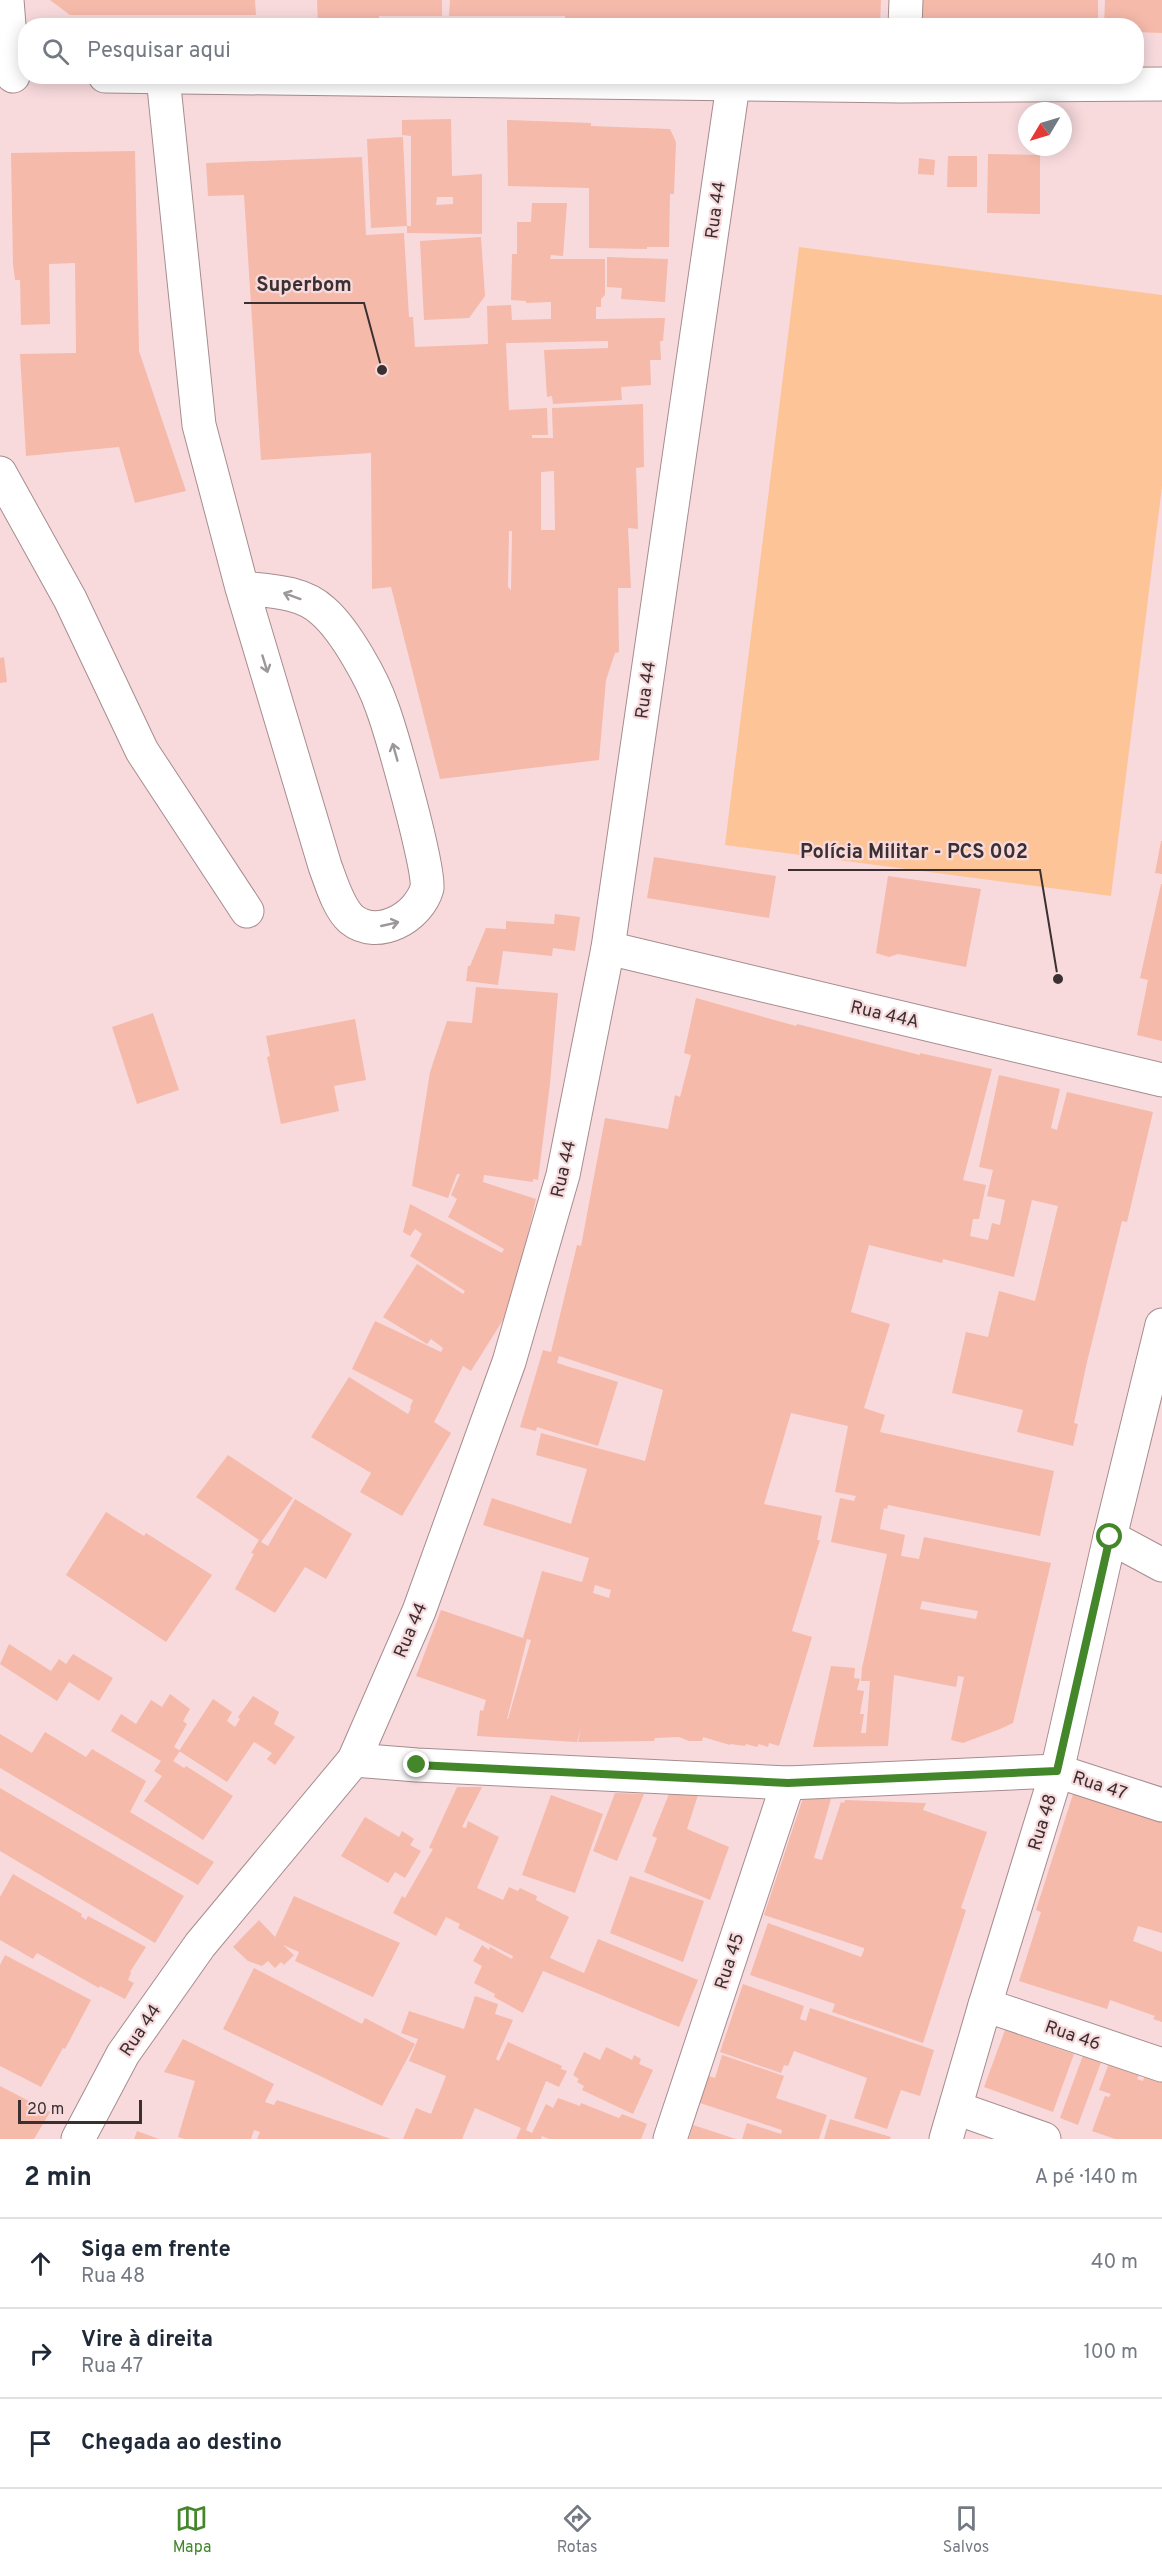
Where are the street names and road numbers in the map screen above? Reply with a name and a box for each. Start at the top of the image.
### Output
street label: Rua 44 [701,180,732,241]
street label: Rua 44 [631,660,662,721]
street label: Rua 44A [848,996,921,1035]
street label: Rua 44 [547,1138,582,1200]
street label: Rua 44 [389,1599,433,1662]
street label: Rua 47 [1069,1767,1130,1806]
street label: Rua 48 [1024,1791,1063,1853]
street label: Rua 45 [711,1930,750,1993]
street label: Rua 44 [115,2000,167,2061]
street label: Rua 46 [1042,2016,1103,2057]

